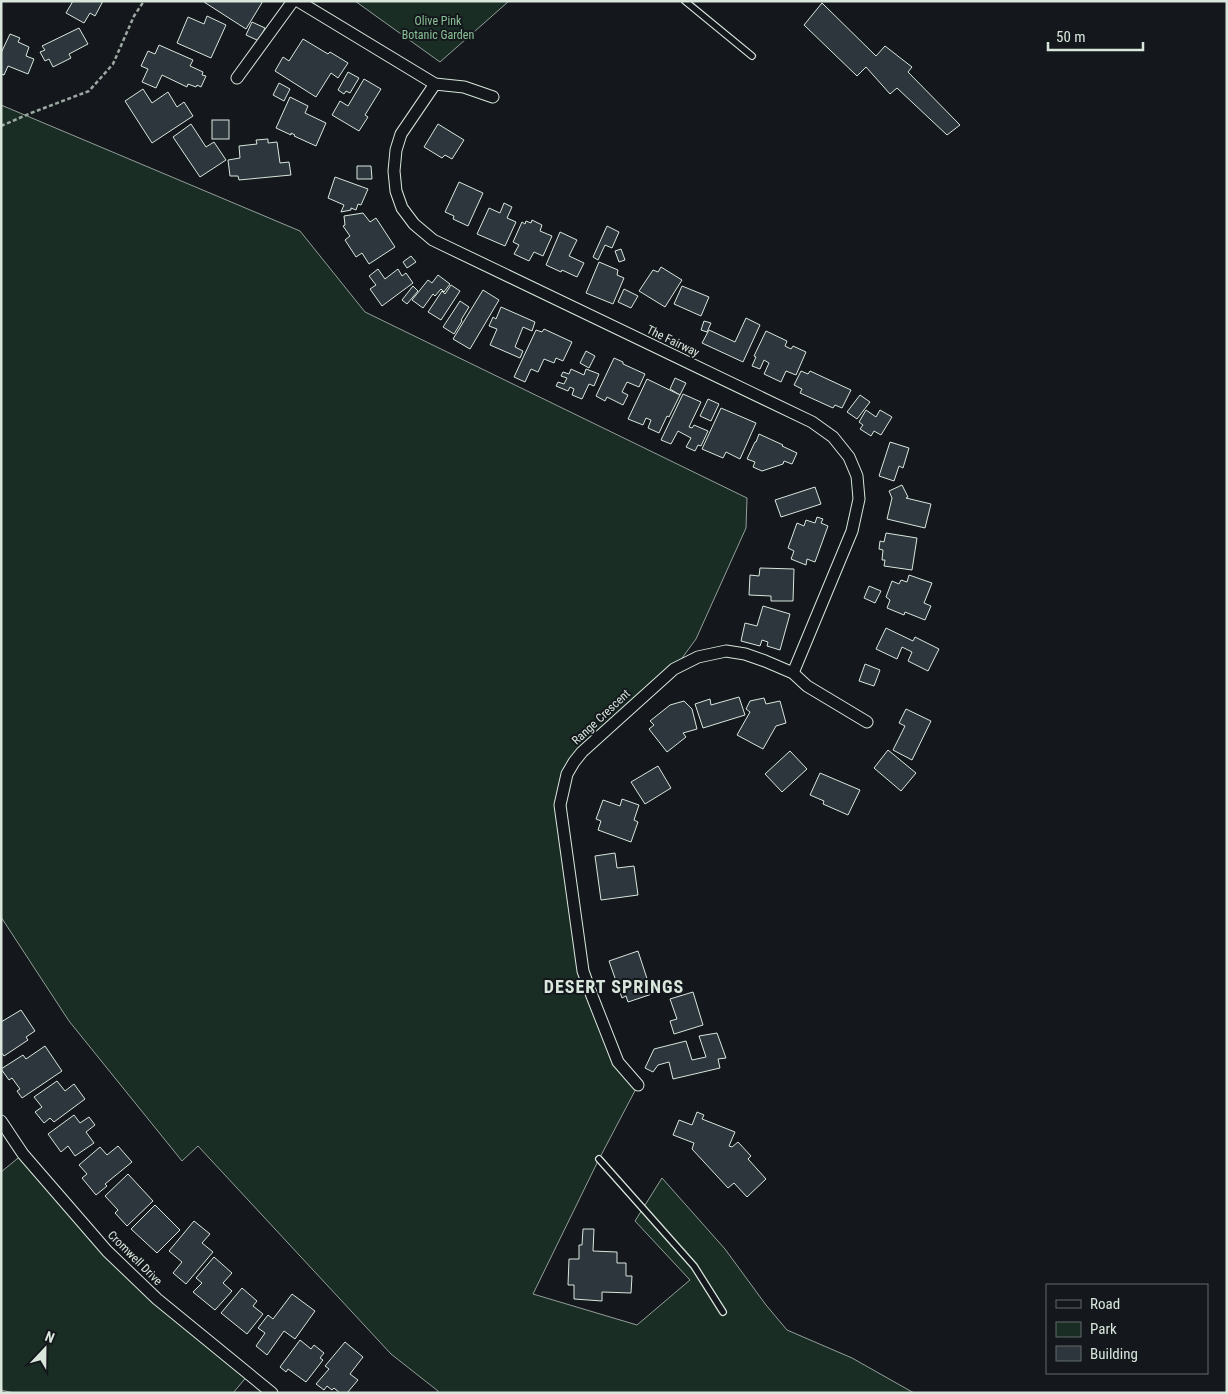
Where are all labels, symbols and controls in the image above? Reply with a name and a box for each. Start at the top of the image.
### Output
park label: Olive Pink Botanic Garden [402,14,474,42]
scale bar [1048,20,1143,52]
text: 50 m [1056,28,1086,46]
street label: The Fairway [644,322,702,360]
street label: Range Crescent [569,686,633,747]
district label: DESERT SPRINGS [544,976,684,997]
street label: Cromwell Drive [105,1228,165,1288]
legend [1046,1284,1208,1374]
text: Road [1090,1295,1120,1313]
text: Park [1090,1320,1117,1338]
north arrow [20,1324,70,1374]
text: N [43,1328,57,1346]
text: Building [1090,1345,1138,1363]

